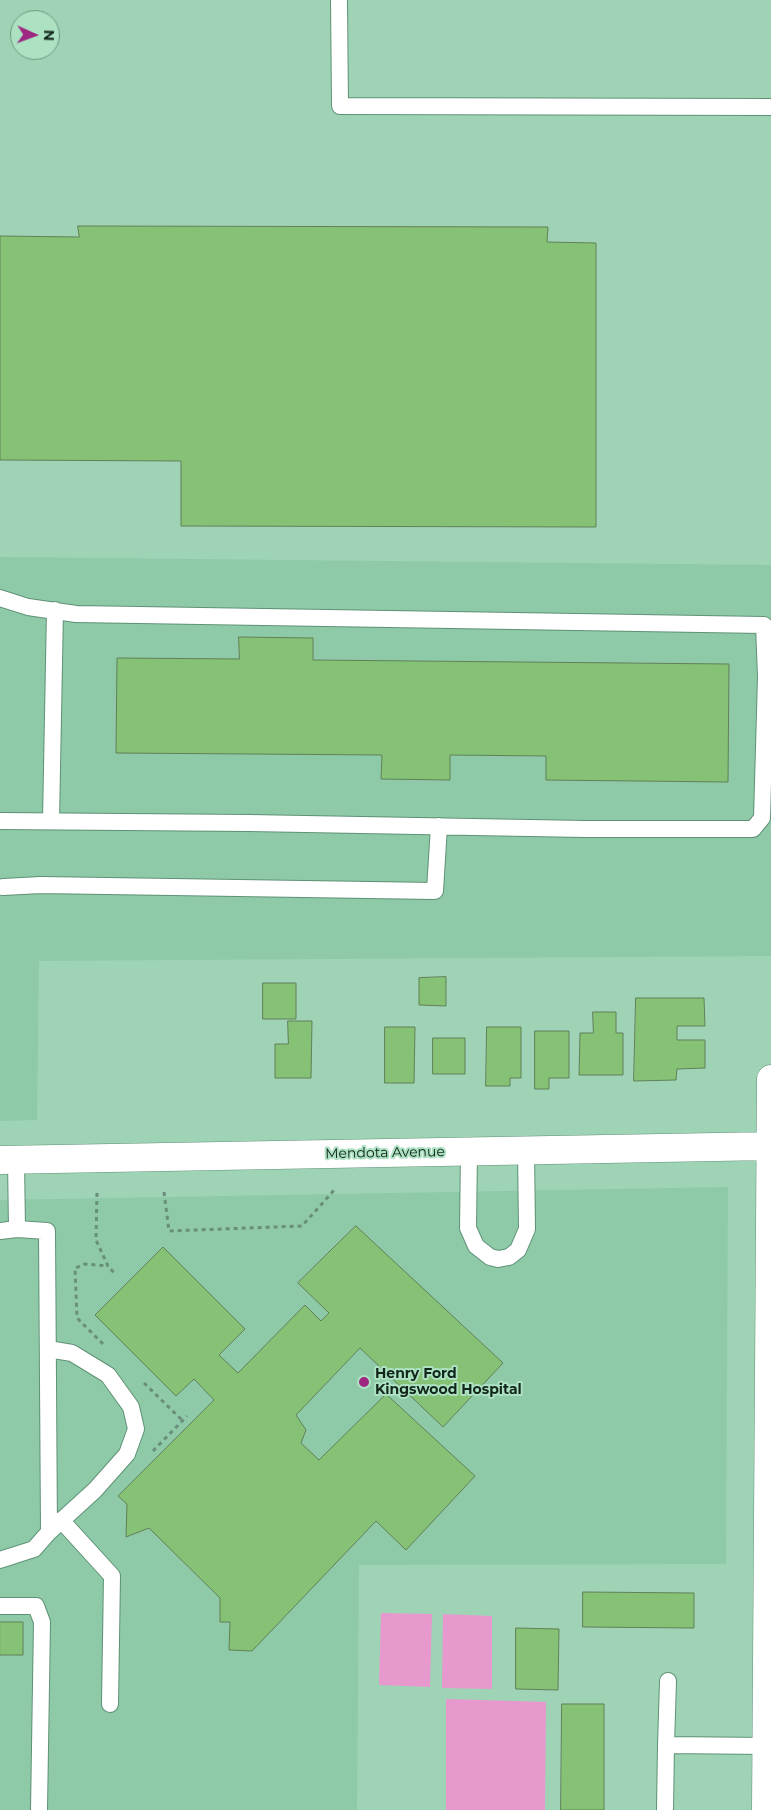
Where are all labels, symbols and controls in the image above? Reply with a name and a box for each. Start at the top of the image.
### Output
north arrow [10,10,60,60]
text: N [40,30,58,41]
street label: Mendota Avenue [325,1144,445,1162]
place label: Henry Ford Kingswood Hospital [375,1366,522,1398]
marker: Henry Ford Kingswood Hospital [357,1375,371,1389]

